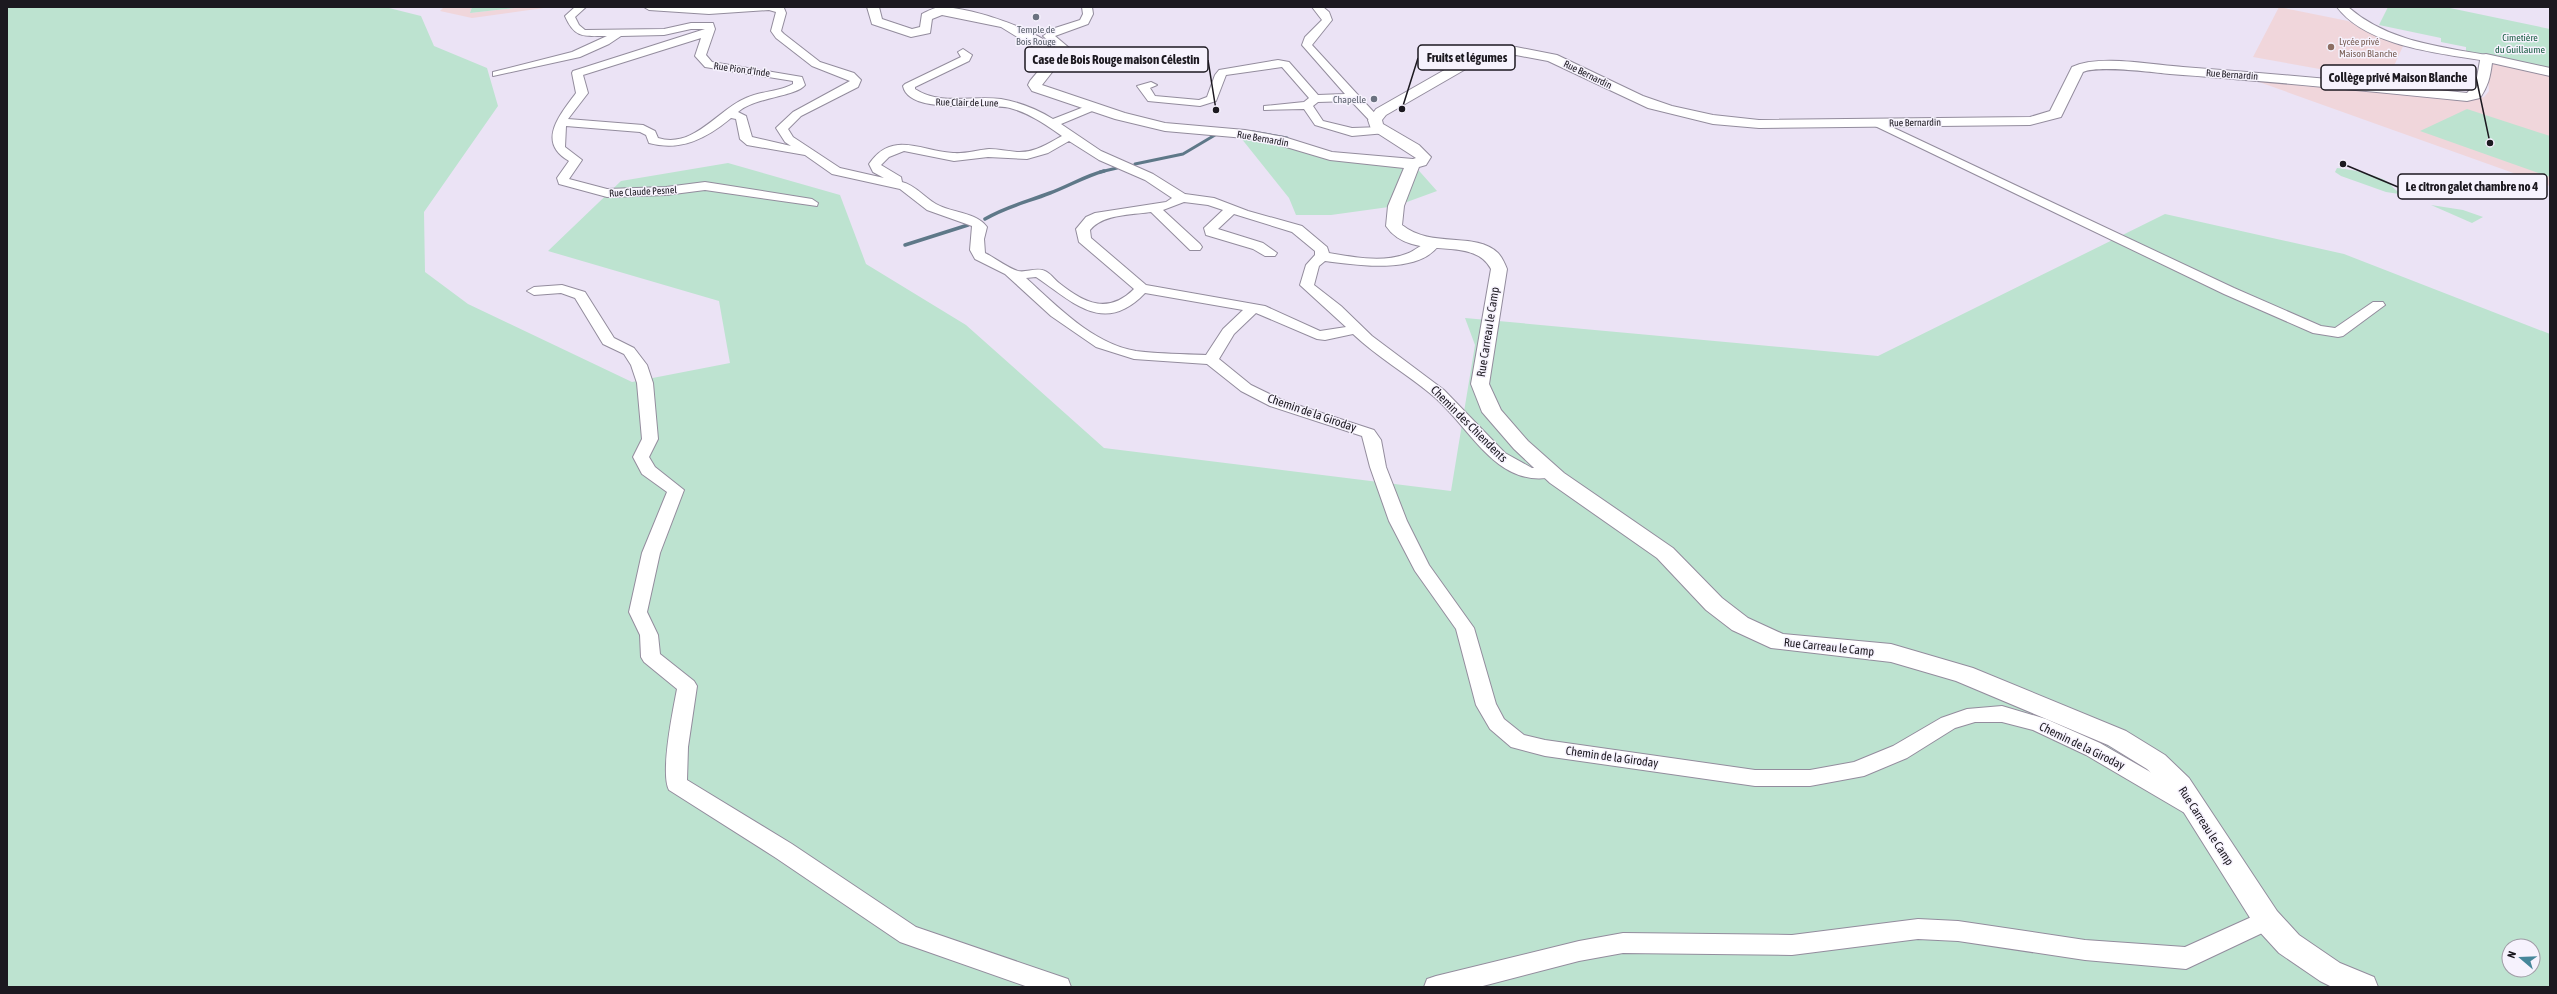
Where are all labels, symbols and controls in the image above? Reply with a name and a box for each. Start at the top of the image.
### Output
marker: Temple de Bois Rouge [1031,12,1041,22]
place label: Temple de Bois Rouge [1016,24,1056,47]
park label: Cimetière du Guillaume [2495,32,2545,55]
place label: Lycée privé Maison Blanche [2339,36,2398,59]
marker: Lycée privé Maison Blanche [2326,42,2336,52]
callout: Fruits et légumes [1418,45,1515,70]
callout: Case de Bois Rouge maison Célestin [1025,47,1208,72]
text: Fruits et légumes [1427,50,1508,65]
text: Case de Bois Rouge maison Célestin [1032,52,1200,67]
street label: Rue Bernardin [1562,58,1614,91]
street label: Rue Pion d'Inde [713,60,771,79]
callout: Collège privé Maison Blanche [2321,65,2476,90]
street label: Rue Bernardin [2205,67,2259,82]
text: Collège privé Maison Blanche [2328,70,2468,85]
place label: Chapelle [1333,94,1366,105]
marker: Chapelle [1369,94,1379,104]
street label: Rue Clair de Lune [935,96,999,109]
street label: Rue Bernardin [1889,117,1941,128]
street label: Rue Bernardin [1236,129,1290,148]
callout: Le citron galet chambre no 4 [2398,174,2547,199]
text: Le citron galet chambre no 4 [2406,179,2538,194]
street label: Rue Claude Pesnel [609,184,678,199]
street label: Rue Carreau le Camp [1474,286,1502,378]
street label: Chemin des Chiendents [1428,383,1510,465]
street label: Chemin de la Giroday [1266,391,1358,435]
street label: Rue Carreau le Camp [1783,635,1875,659]
street label: Chemin de la Giroday [2037,719,2127,773]
street label: Chemin de la Giroday [1565,744,1659,770]
street label: Rue Carreau le Camp [2175,784,2237,868]
north arrow [2501,938,2541,978]
text: N [2505,950,2518,960]

